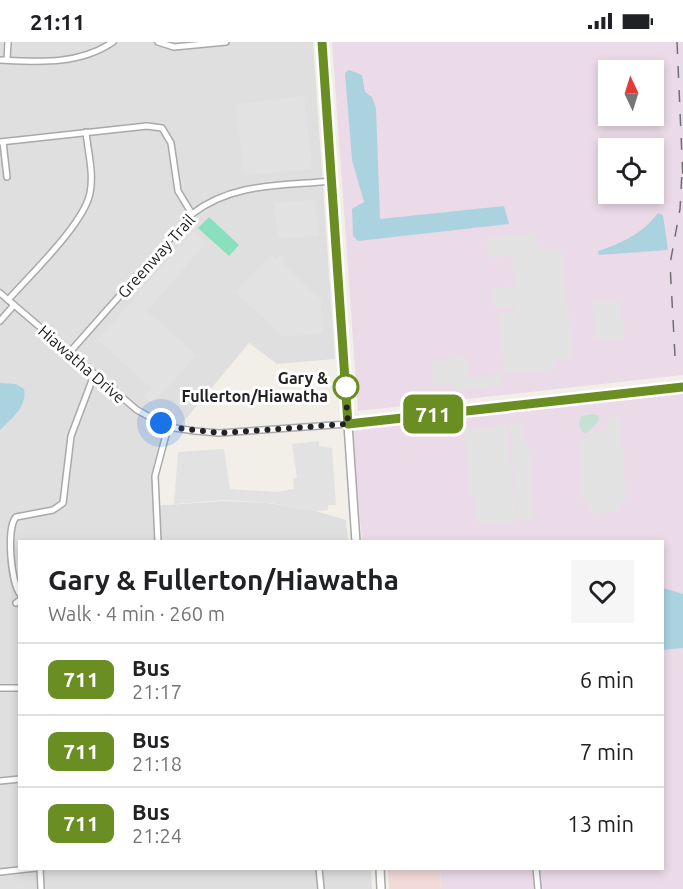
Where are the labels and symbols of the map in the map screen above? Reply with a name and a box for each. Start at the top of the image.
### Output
north arrow [598,60,664,126]
street label: Greenway Trail [114,211,198,301]
street label: Hiawatha Drive [35,321,129,407]
place label: Gary & Fullerton/Hiawatha [181,369,328,405]
marker: Gary & Fullerton/Hiawatha [333,374,359,400]
line badge: 711 [398,394,468,434]
your location [146,408,176,438]

